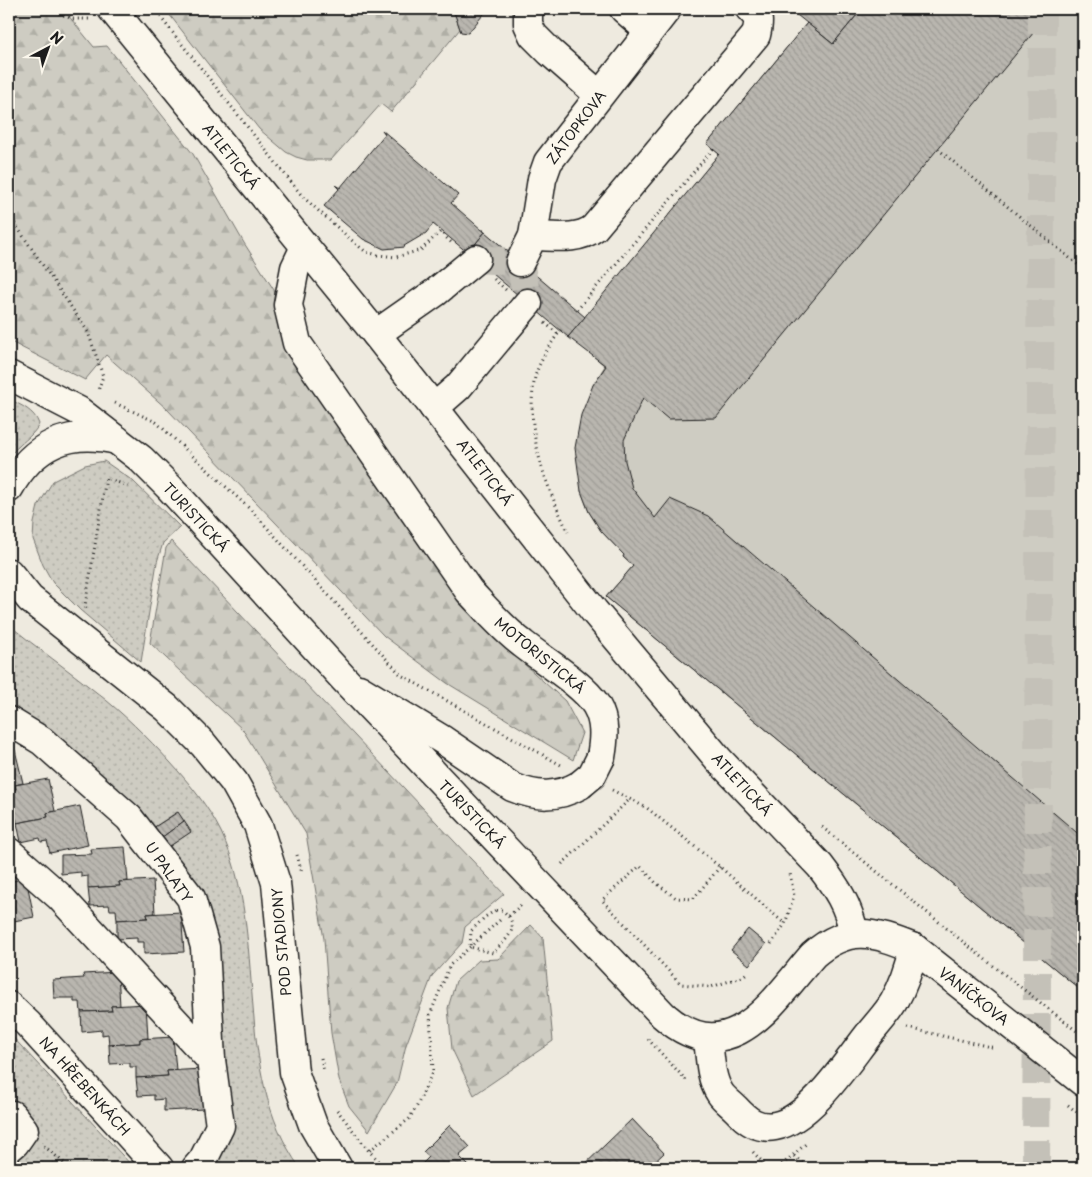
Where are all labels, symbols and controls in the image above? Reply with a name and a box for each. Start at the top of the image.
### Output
north arrow [22,22,72,72]
text: N [46,26,68,49]
street label: ZÁTOPKOVA [541,85,611,168]
street label: ATLETICKÁ [198,119,264,194]
street label: ATLETICKÁ [452,434,518,510]
street label: TURISTICKÁ [158,478,234,557]
street label: MOTORISTICKÁ [490,612,590,698]
street label: ATLETICKÁ [707,748,777,820]
street label: TURISTICKÁ [434,775,510,853]
street label: U PALATY [140,837,198,907]
street label: POD STADIONY [266,887,296,997]
street label: VANÍČKOVA [934,962,1014,1030]
street label: NA HŘEBENKÁCH [35,1032,135,1140]

